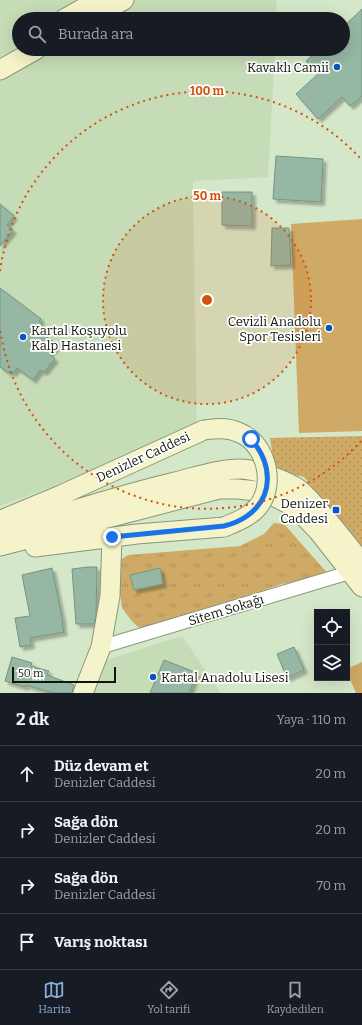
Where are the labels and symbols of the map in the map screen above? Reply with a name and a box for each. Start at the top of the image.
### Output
place label: Kavaklı Camii [247,60,329,75]
marker: Kavaklı Camii [332,62,342,72]
text: 100 m [190,84,225,98]
text: 50 m [193,189,221,203]
centre of rings [200,293,214,307]
place label: Cevizli Anadolu Spor Tesisleri [228,314,321,344]
place label: Kartal Koşuyolu Kalp Hastanesi [31,323,127,353]
marker: Cevizli Anadolu Spor Tesisleri [324,323,334,333]
marker: Kartal Koşuyolu Kalp Hastanesi [18,332,28,342]
street label: Denizler Caddesi [94,429,192,485]
route start [242,430,260,448]
place label: Denizer Caddesi [280,496,328,526]
marker: Denizer Caddesi [331,505,341,515]
route end [103,528,121,546]
street label: Sitem Sokağı [186,591,266,629]
scale bar [12,665,116,684]
place label: Kartal Anadolu Lisesi [161,670,289,685]
marker: Kartal Anadolu Lisesi [148,672,158,682]

